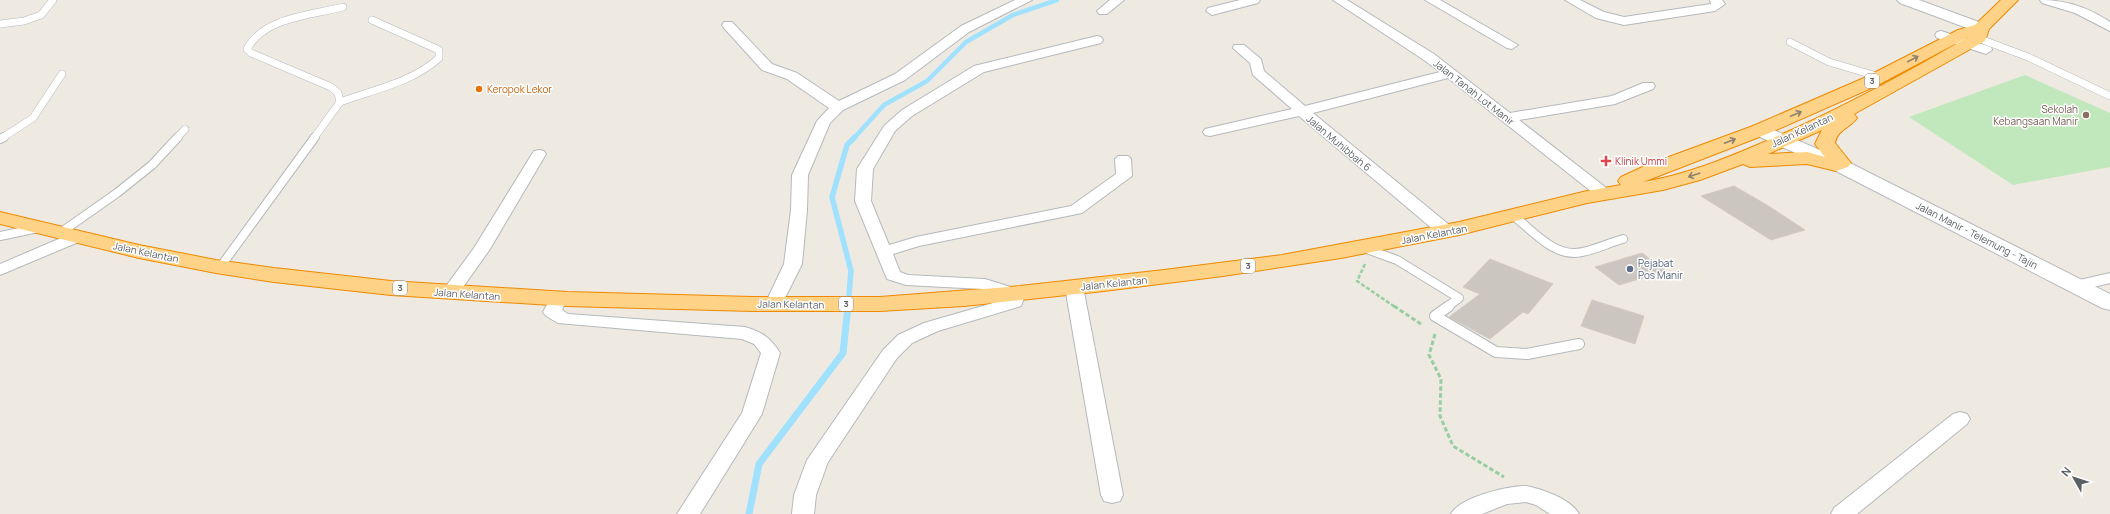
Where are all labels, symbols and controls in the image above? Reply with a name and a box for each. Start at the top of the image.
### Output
one-way arrow [1907,55,1919,63]
street label: Jalan Tanah Lot Manir [1431,56,1518,128]
road number: 3 [1865,74,1879,88]
place label: Keropok Lekor [487,82,552,96]
marker: Keropok Lekor [474,84,484,94]
place label: Sekolah Kebangsaan Manir [1993,102,2078,128]
street label: Jalan Kelantan [1769,110,1835,150]
one-way arrow [1789,110,1801,118]
marker: Sekolah Kebangsaan Manir [2081,110,2091,120]
street label: Jalan Muhibbah 6 [1304,112,1374,174]
one-way arrow [1724,137,1736,145]
place label: Klinik Ummi [1615,154,1667,168]
marker: Klinik Ummi [1600,155,1612,167]
one-way arrow [1687,172,1700,179]
street label: Jalan Manir - Telemung - Tajin [1914,198,2040,272]
street label: Jalan Kelantan [1400,221,1468,247]
street label: Jalan Kelantan [112,238,180,266]
place label: Pejabat Pos Manir [1638,256,1683,282]
road number: 3 [1241,259,1255,273]
marker: Pejabat Pos Manir [1625,264,1635,274]
street label: Jalan Kelantan [1080,273,1148,293]
road number: 3 [393,281,407,295]
street label: Jalan Kelantan [433,285,501,303]
street label: Jalan Kelantan [758,296,825,312]
road number: 3 [839,297,853,311]
north arrow [2054,458,2094,498]
text: N [2058,464,2074,479]

